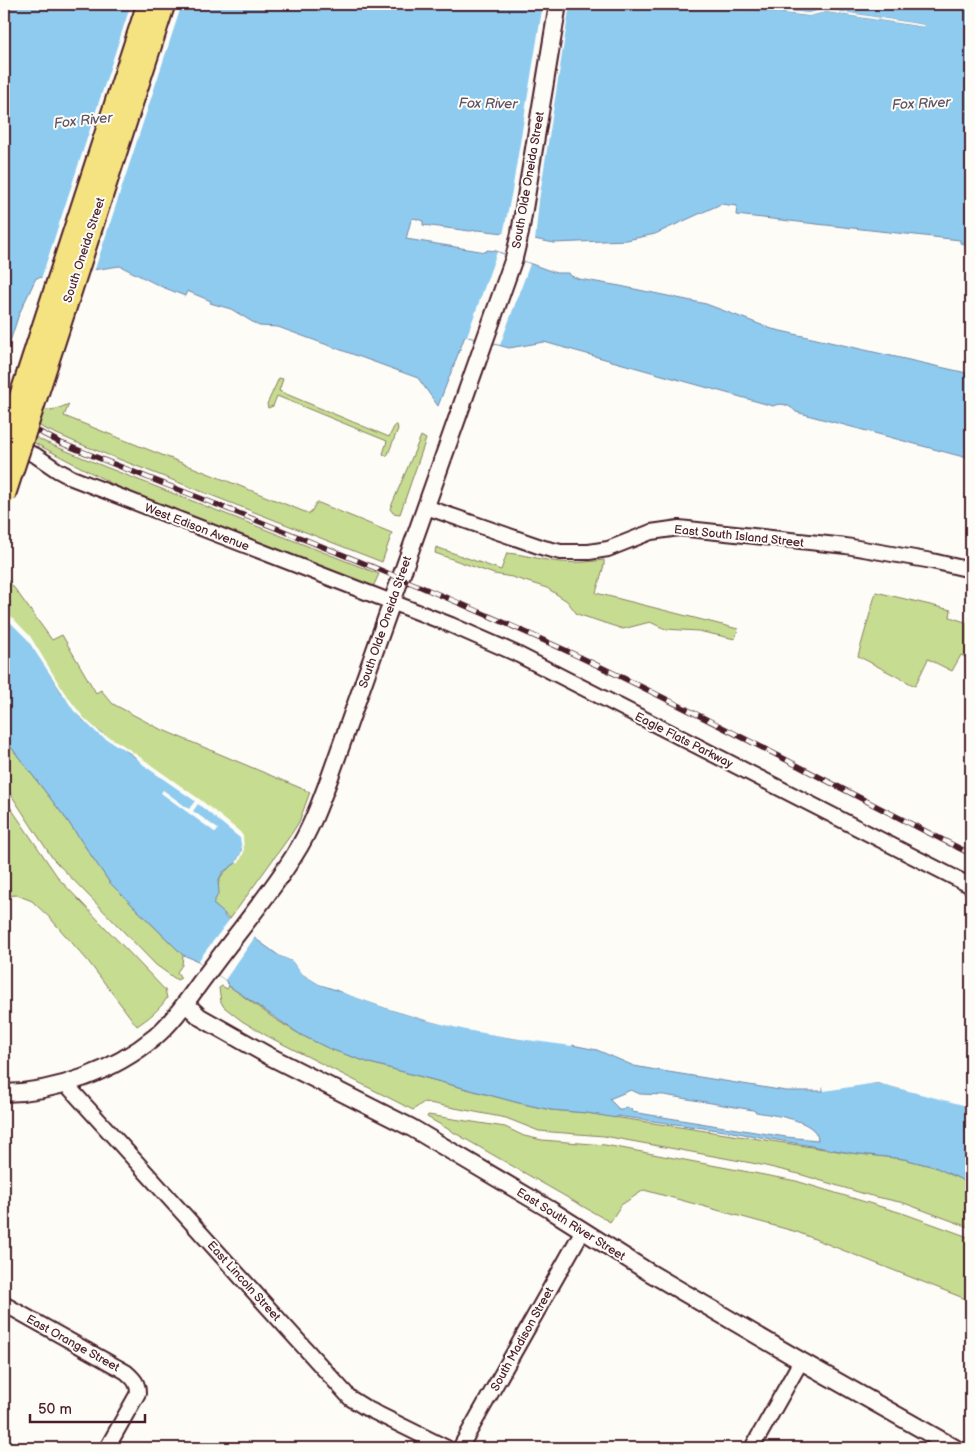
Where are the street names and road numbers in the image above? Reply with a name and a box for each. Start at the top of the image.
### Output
street label: South Olde Oneida Street [509,110,548,250]
street label: South Oneida Street [60,195,109,305]
street label: West Edison Avenue [142,501,251,554]
street label: East South Island Street [673,522,805,551]
street label: South Olde Oneida Street [356,554,415,690]
street label: Eagle Flats Parkway [632,709,736,772]
street label: East South River Street [514,1185,628,1264]
street label: East Lincoln Street [204,1238,284,1325]
street label: South Madison Street [488,1284,557,1394]
street label: East Orange Street [23,1312,122,1375]

